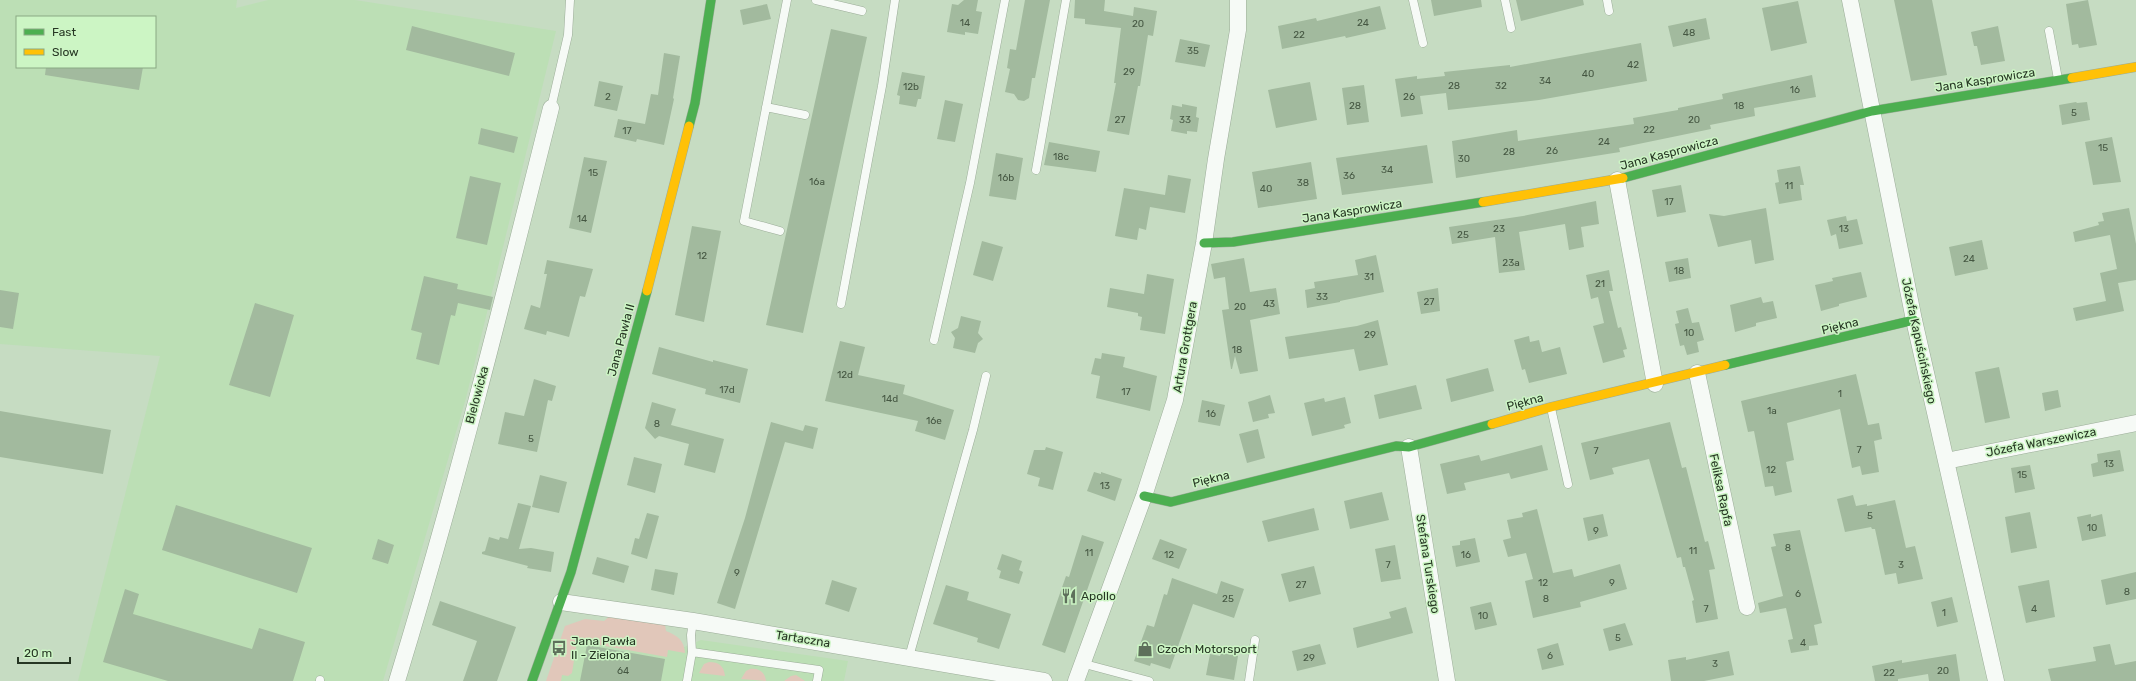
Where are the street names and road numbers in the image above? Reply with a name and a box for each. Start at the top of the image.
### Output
street label: Jana Kasprowicza [1934,65,2036,95]
street label: Jana Kasprowicza [1618,133,1720,173]
street label: Jana Kasprowicza [1301,196,1403,226]
street label: Józefa Kapuścińskiego [1899,277,1939,405]
street label: Artura Grottgera [1170,300,1200,394]
street label: Jana Pawła II [605,302,637,378]
street label: Piękna [1820,315,1860,337]
street label: Bielowicka [463,365,491,425]
street label: Piękna [1505,390,1545,414]
street label: Józefa Warszewicza [1985,424,2097,460]
street label: Feliksa Rapfa [1706,452,1736,528]
street label: Piękna [1191,468,1231,490]
street label: Stefana Turskiego [1413,513,1443,615]
street label: Tartaczna [775,628,831,650]

